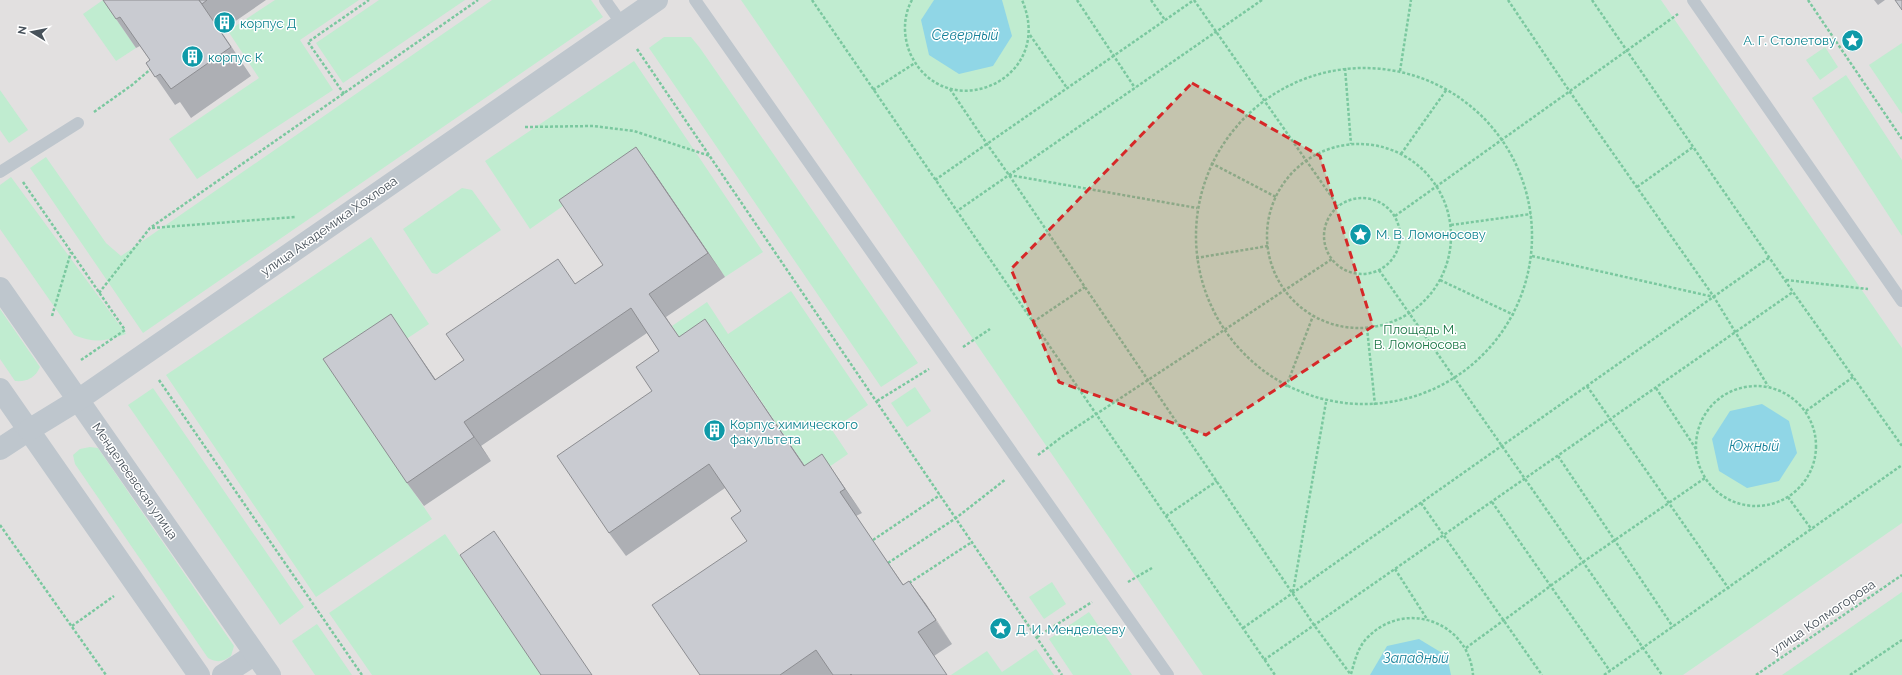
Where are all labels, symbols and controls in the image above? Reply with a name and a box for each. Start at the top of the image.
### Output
building icon: корпус Д [211,10,237,36]
north arrow [12,12,52,52]
place label: корпус Д [240,16,297,31]
text: N [16,25,30,36]
water label: Северный [932,27,999,43]
place icon: А. Г. Столетову [1839,27,1865,53]
place label: А. Г. Столетову [1743,33,1836,48]
building icon: корпус К [180,44,206,70]
place label: корпус К [208,50,263,65]
street label: улица Академика Хохлова [258,173,400,279]
place icon: М. В. Ломоносову [1348,221,1374,247]
place label: М. В. Ломоносову [1376,227,1486,242]
park label: Площадь М. В. Ломоносова [1374,322,1466,352]
place label: Корпус химического факультета [730,417,858,447]
building icon: Корпус химического факультета [701,418,727,444]
street label: Менделеевская улица [89,420,181,542]
water label: Южный [1729,438,1779,454]
street label: улица Колмогорова [1768,576,1878,658]
place icon: Д. И. Менделееву [987,616,1013,642]
place label: Д. И. Менделееву [1016,622,1126,637]
water label: Западный [1383,650,1449,666]

